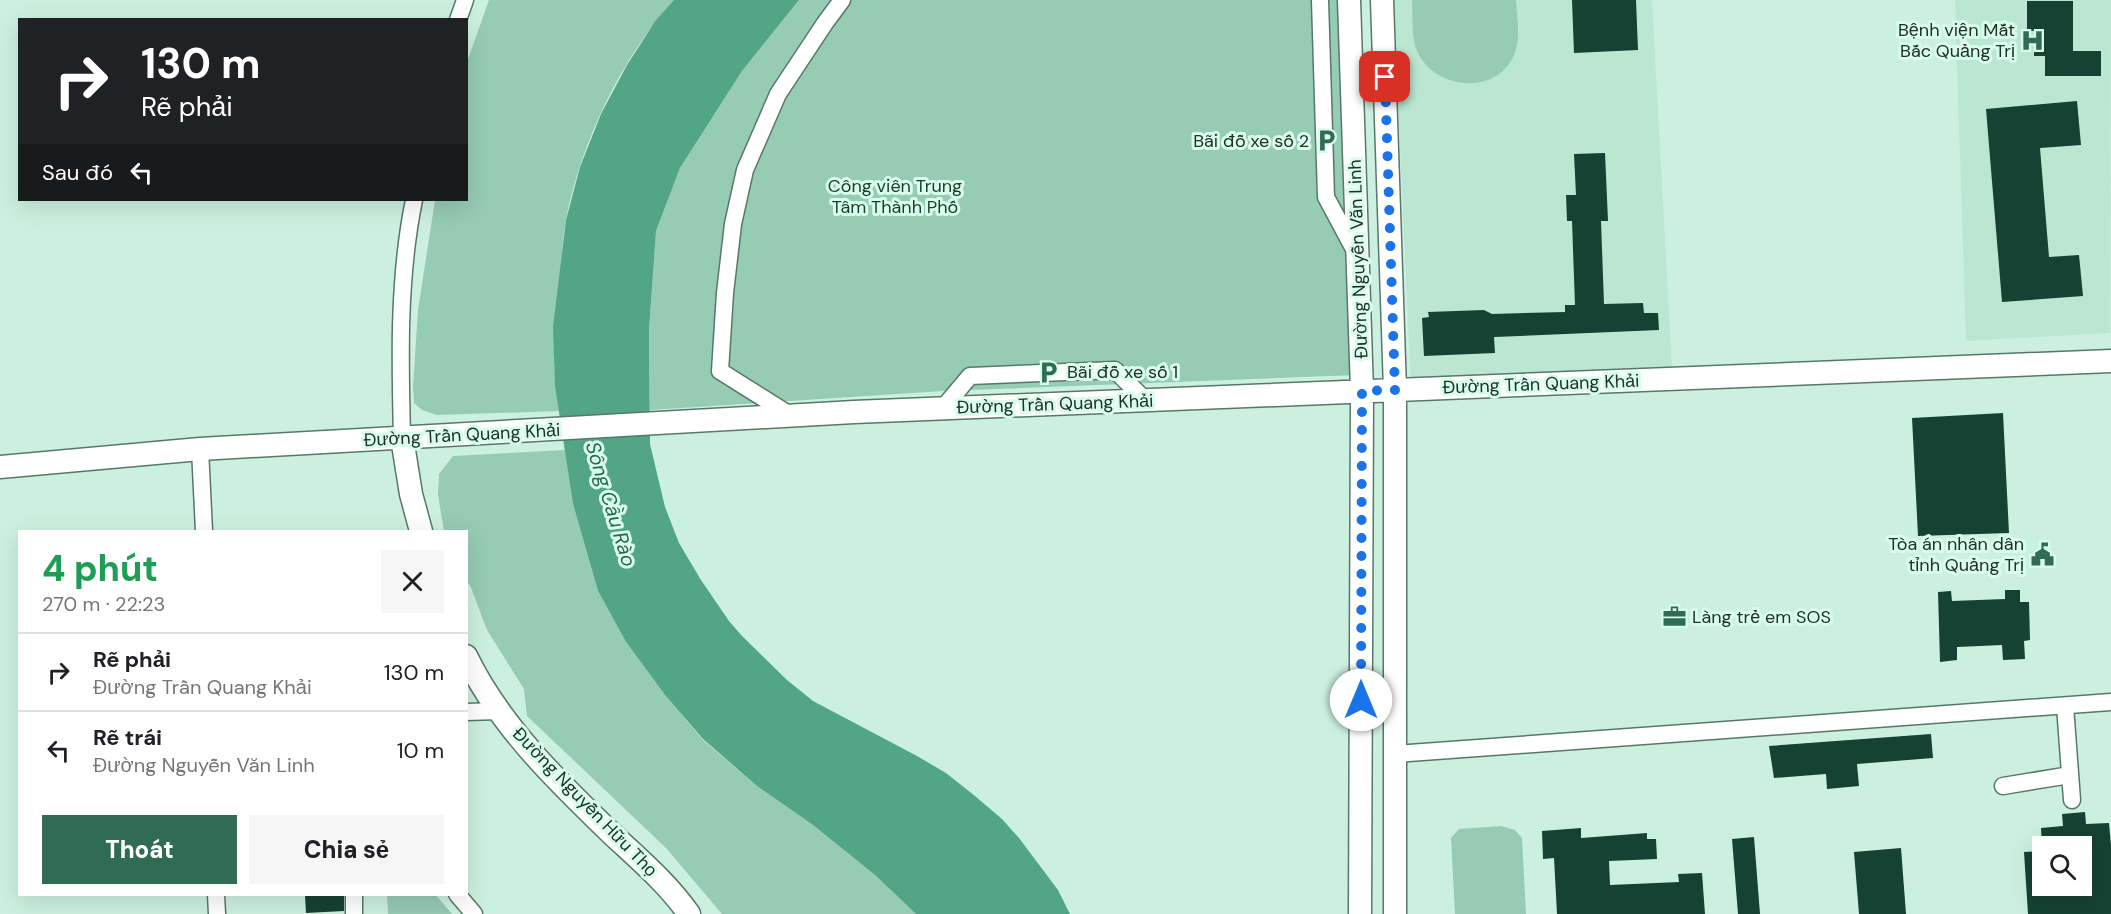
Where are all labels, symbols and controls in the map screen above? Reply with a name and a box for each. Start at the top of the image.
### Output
place label: Bệnh viện Mắt Bắc Quảng Trị [1898,18,2015,63]
hospital icon: Bệnh viện Mắt Bắc Quảng Trị [2020,27,2046,53]
text: 130 m [141,36,261,91]
icon: right [42,42,120,120]
pin [1359,51,1410,102]
icon: arrive [1368,60,1401,93]
text: Rẽ phải [141,89,233,124]
parking icon: Bãi đỗ xe số 2 [1314,128,1340,154]
place label: Bãi đỗ xe số 2 [1193,129,1309,153]
icon: left [125,156,158,189]
text: Sau đó [42,158,113,187]
street label: Đường Nguyễn Văn Linh [1343,159,1373,359]
park label: Công viên Trung Tâm Thành Phố [828,174,962,219]
parking icon: Bãi đỗ xe số 1 [1036,359,1062,385]
place label: Bãi đỗ xe số 1 [1067,360,1178,384]
street label: Đường Trần Quang Khải [1442,369,1640,399]
street label: Đường Trần Quang Khải [956,389,1154,419]
street label: Đường Trần Quang Khải [363,418,561,452]
water label: Sông Cầu Rào [580,438,642,570]
place label: Tòa án nhân dân tỉnh Quảng Trị [1888,532,2024,577]
public building icon: Tòa án nhân dân tỉnh Quảng Trị [2029,541,2055,567]
text: 4 phút [42,545,158,592]
button: close [381,550,444,613]
text: 270 m · 22:23 [42,591,165,617]
office icon: Làng trẻ em SOS [1661,604,1687,630]
place label: Làng trẻ em SOS [1692,605,1831,629]
text: Rẽ phải [93,645,171,674]
icon: right [42,656,75,689]
text: 130 m [384,658,444,687]
position arrow [1329,668,1393,732]
text: Đường Trần Quang Khải [93,674,312,700]
street label: Đường Nguyễn Hữu Thọ [507,722,663,882]
text: Rẽ trái [93,723,162,752]
icon: left [42,734,75,767]
text: 10 m [397,736,444,765]
text: Đường Nguyễn Văn Linh [93,752,315,778]
button: Thoát [42,815,237,884]
button: Chia sẻ [249,815,444,884]
map controls [2032,836,2092,896]
button: search [2032,836,2092,896]

